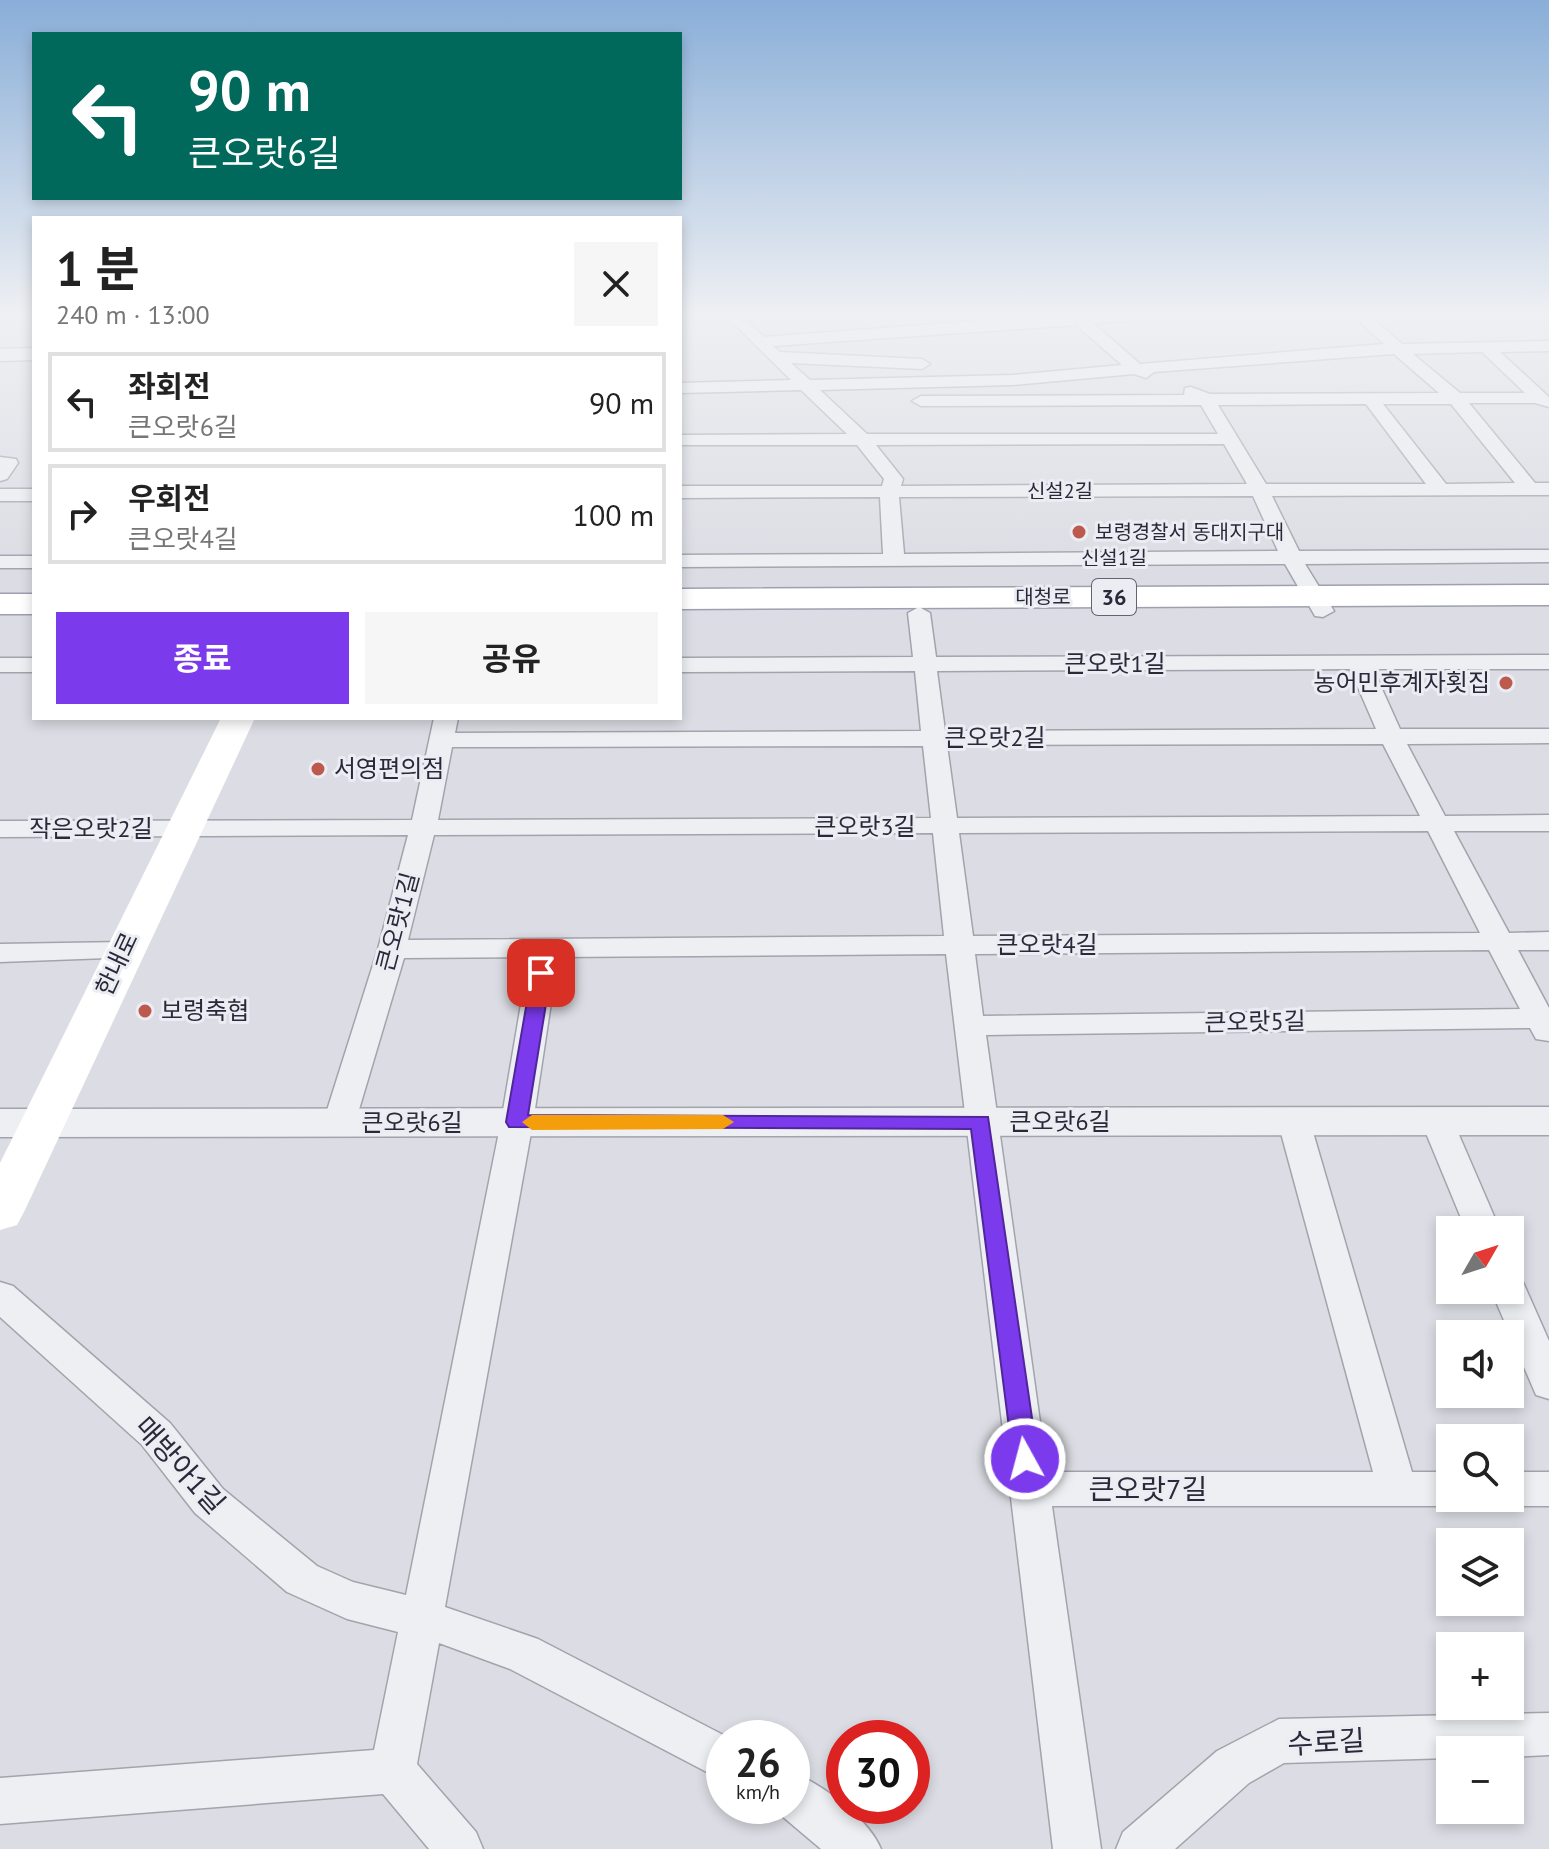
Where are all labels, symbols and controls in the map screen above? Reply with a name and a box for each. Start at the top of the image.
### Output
text: 90 m [188,54,311,126]
icon: left [56,64,160,168]
text: 큰오랏6길 [188,129,340,176]
text: 1 분 [56,237,140,299]
button: close [574,242,658,326]
text: 240 m · 13:00 [56,298,210,331]
text: 좌회전 [128,366,211,405]
icon: left [60,380,104,424]
text: 90 m [589,383,654,422]
text: 큰오랏6길 [128,410,238,443]
text: 우회전 [128,478,211,517]
street label: 신설2길 [1027,478,1093,504]
icon: right [60,492,104,536]
text: 100 m [573,495,654,534]
place label: 보령경찰서 동대지구대 [1095,519,1284,545]
text: 큰오랏4길 [128,522,238,555]
marker: 보령경찰서 동대지구대 [1070,523,1088,541]
street label: 신설1길 [1081,545,1147,571]
road number: 36 [1092,579,1136,615]
street label: 대청로 [1015,584,1071,610]
button: 종료 [56,612,349,704]
button: 공유 [365,612,658,704]
street label: 큰오랏1길 [1064,648,1166,679]
place label: 농어민후계자횟집 [1313,667,1490,698]
marker: 농어민후계자횟집 [1497,674,1515,692]
street label: 큰오랏2길 [944,722,1046,753]
place label: 서영편의점 [334,753,444,784]
marker: 서영편의점 [309,760,327,778]
street label: 큰오랏3길 [814,811,916,842]
street label: 작은오랏2길 [29,813,153,844]
street label: 큰오랏1길 [369,869,426,975]
street label: 한내로 [88,927,145,1000]
street label: 큰오랏4길 [996,929,1098,960]
pin [507,939,575,1007]
icon: arrive [519,951,563,995]
place label: 보령축협 [161,995,249,1026]
marker: 보령축협 [136,1002,154,1020]
street label: 큰오랏5길 [1204,1005,1306,1038]
street label: 큰오랏6길 [1009,1106,1111,1137]
street label: 큰오랏6길 [361,1107,463,1138]
north arrow [1436,1216,1524,1304]
map controls [1436,1216,1524,1824]
button: sound [1436,1320,1524,1408]
street label: 매방아1길 [127,1408,234,1521]
position arrow [983,1417,1067,1501]
button: search [1436,1424,1524,1512]
street label: 큰오랏7길 [1089,1470,1207,1507]
button: layers [1436,1528,1524,1616]
button: + [1436,1632,1524,1720]
speed limit sign: 30 [826,1720,930,1824]
street label: 수로길 [1286,1721,1366,1762]
text: 26 [735,1736,781,1788]
button: − [1436,1736,1524,1824]
text: km/h [736,1779,780,1805]

